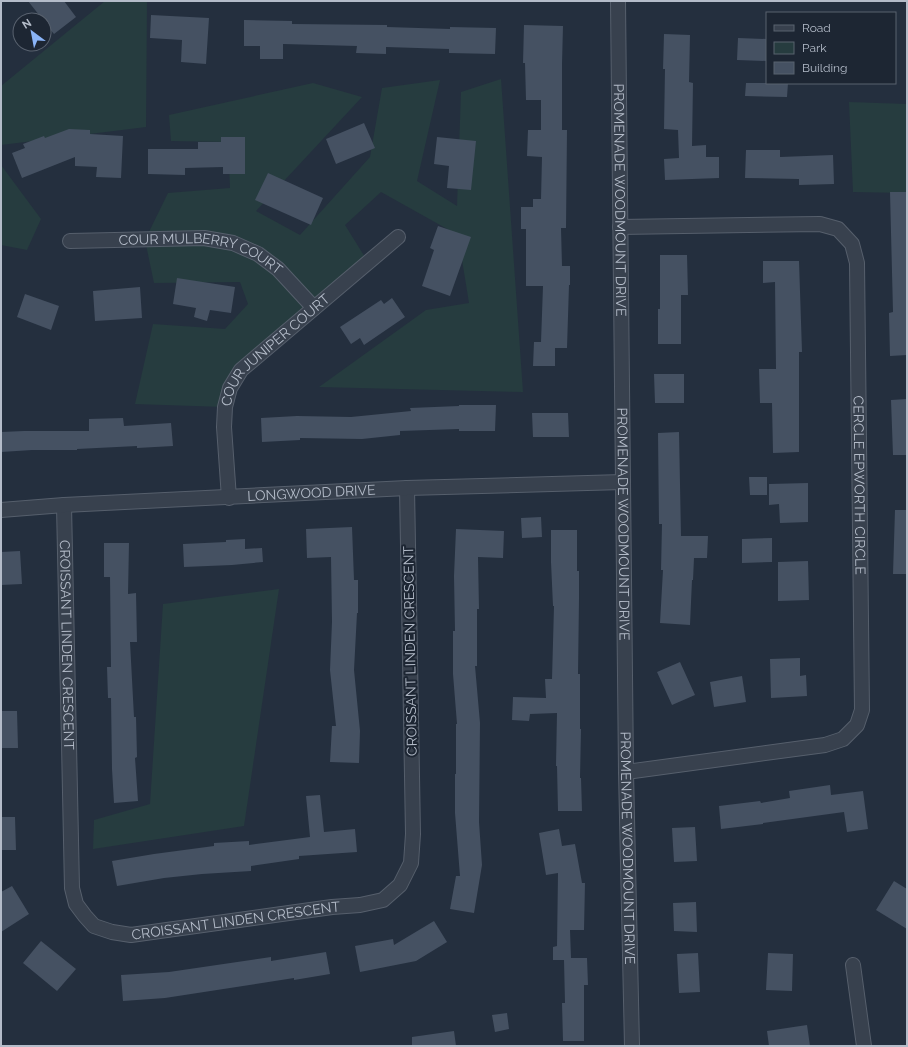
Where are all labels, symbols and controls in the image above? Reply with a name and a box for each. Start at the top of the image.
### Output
north arrow [12,12,52,52]
legend [766,12,896,84]
text: N [20,16,34,32]
text: Road [802,21,831,35]
text: Park [802,41,827,55]
text: Building [802,61,848,75]
street label: PROMENADE WOODMOUNT DRIVE [611,83,629,317]
street label: COUR MULBERRY COURT [119,230,286,278]
street label: COUR JUNIPER COURT [218,290,333,408]
street label: CERCLE EPWORTH CIRCLE [850,395,868,575]
street label: PROMENADE WOODMOUNT DRIVE [614,407,633,641]
street label: LONGWOOD DRIVE [247,482,376,504]
street label: CROISSANT LINDEN CRESCENT [57,540,77,751]
street label: CROISSANT LINDEN CRESCENT [400,545,420,756]
street label: PROMENADE WOODMOUNT DRIVE [618,731,638,965]
street label: CROISSANT LINDEN CRESCENT [131,898,341,943]

